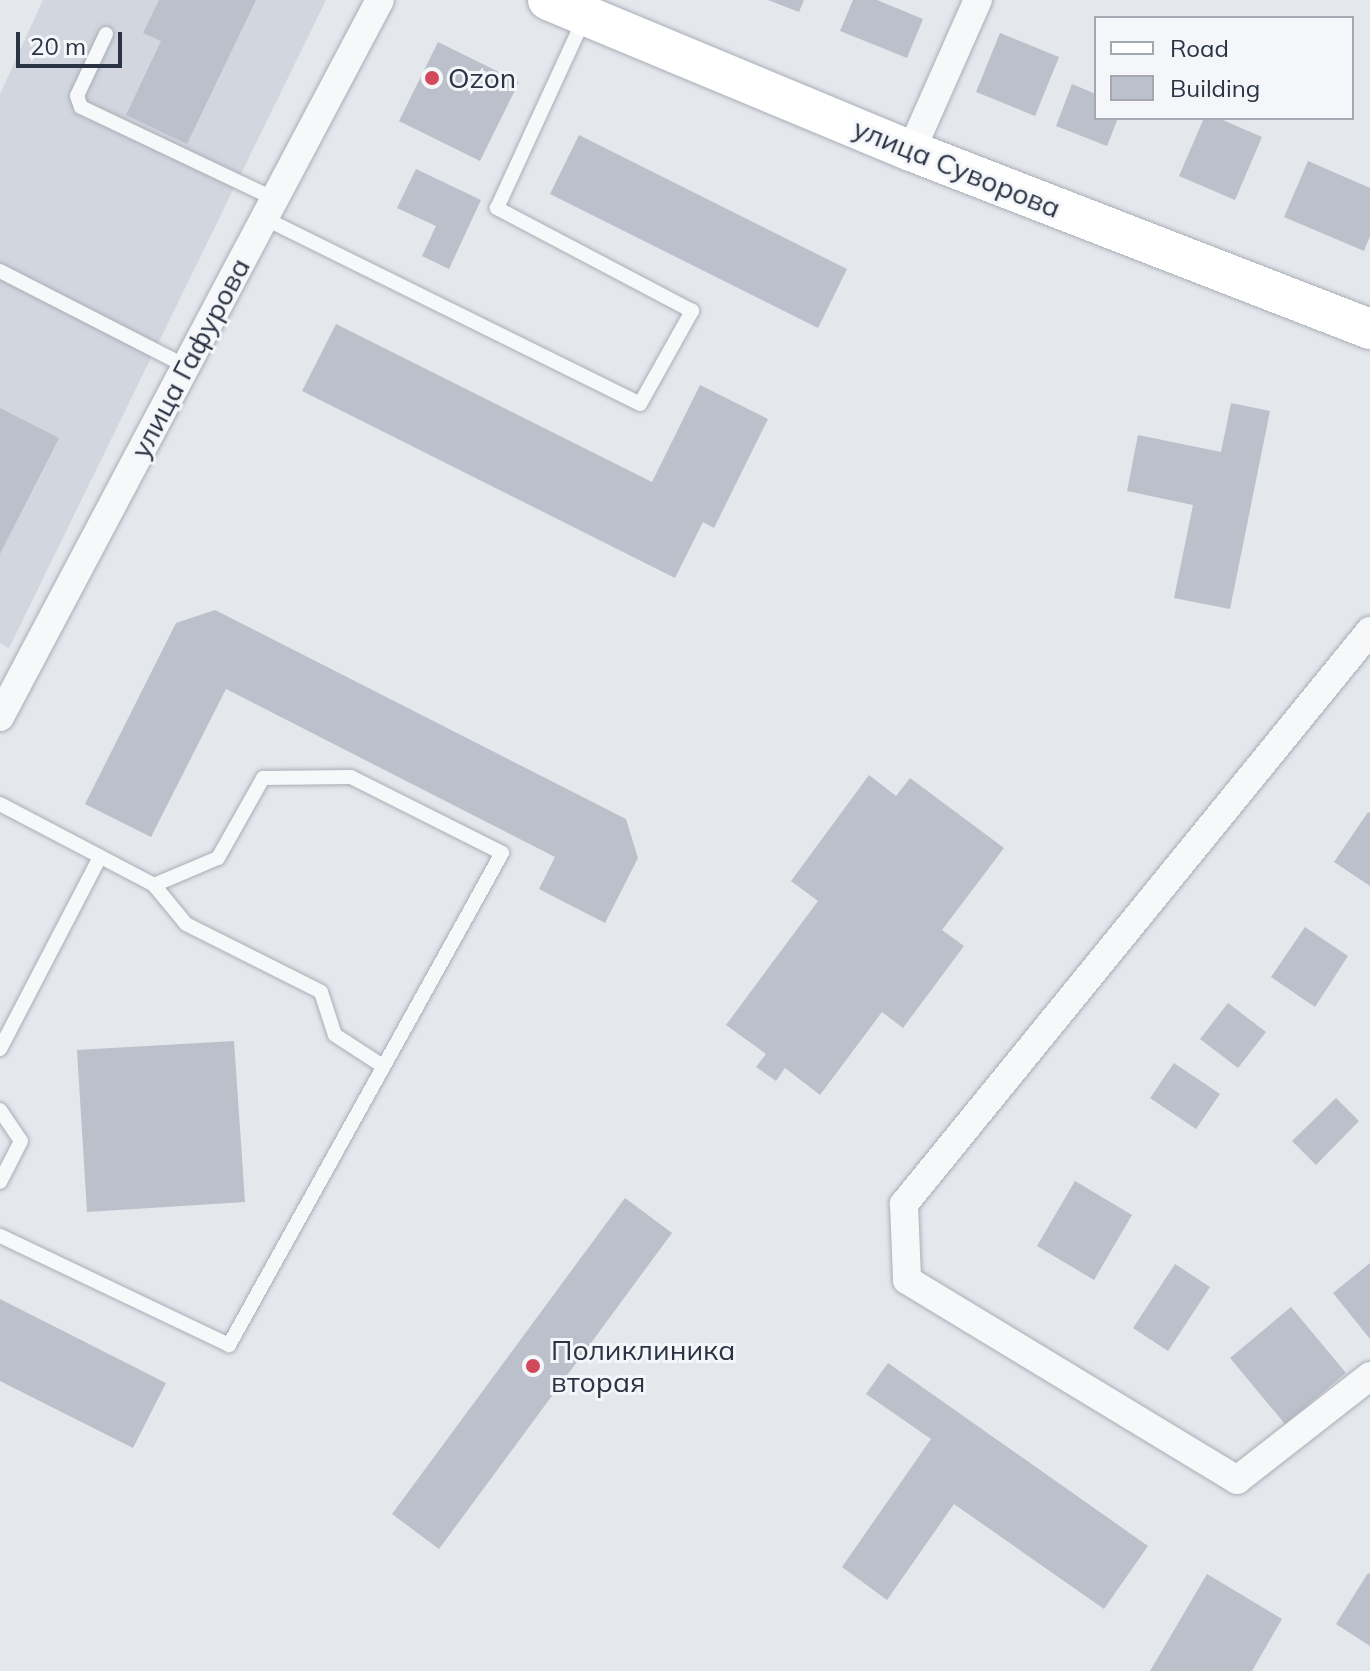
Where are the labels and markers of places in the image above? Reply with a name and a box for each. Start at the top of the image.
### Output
place label: Ozon [448,61,516,95]
marker: Ozon [423,69,441,87]
place label: Поликлиника вторая [551,1333,735,1399]
marker: Поликлиника вторая [522,1355,544,1377]

